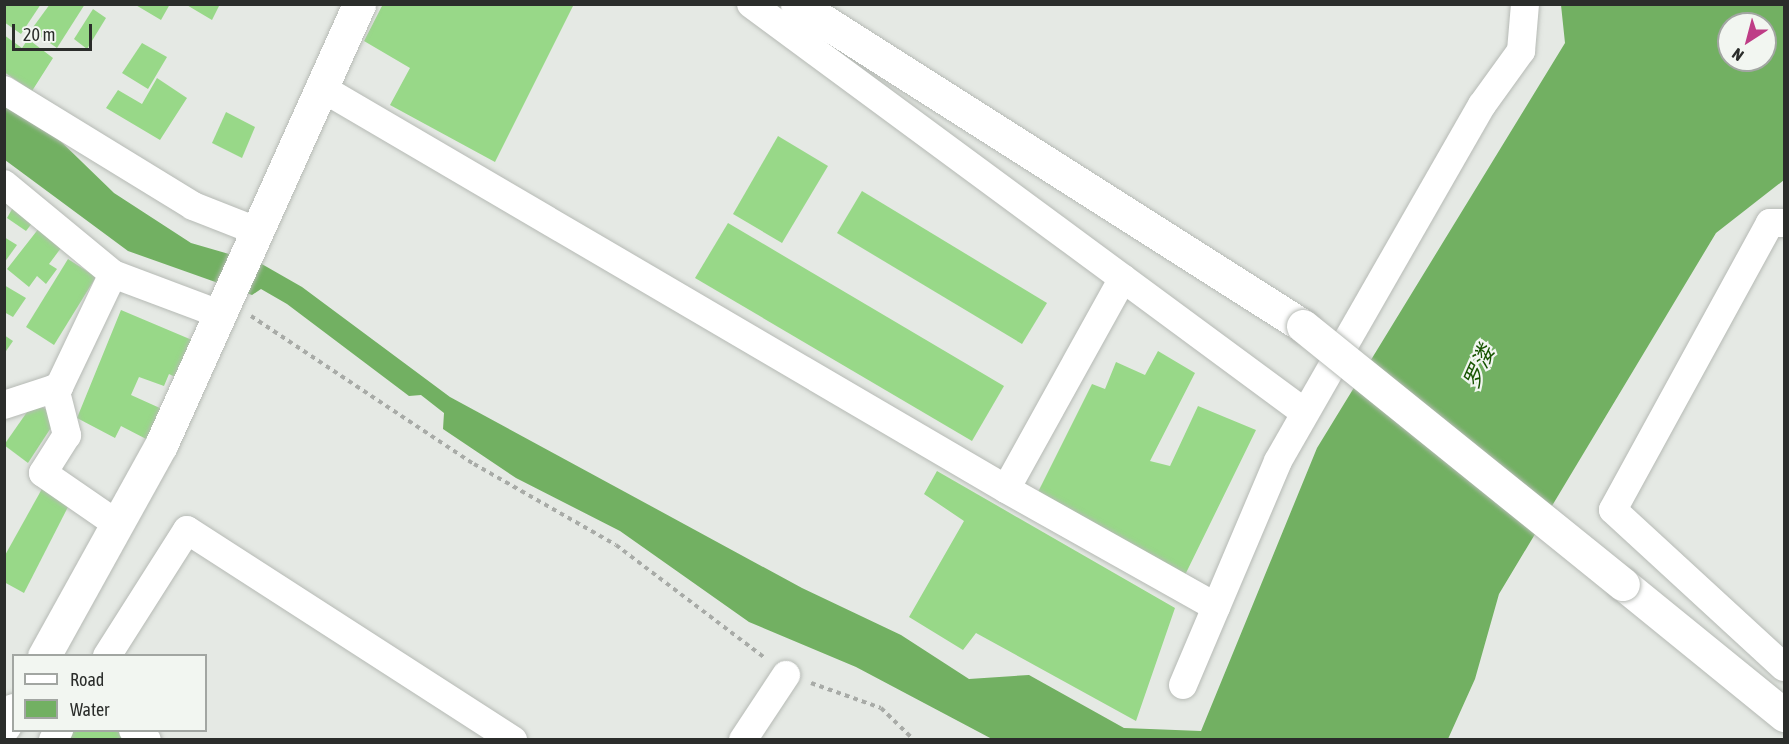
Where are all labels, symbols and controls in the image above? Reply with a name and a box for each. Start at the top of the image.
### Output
scale bar [15,12,94,50]
north arrow [1717,12,1777,72]
text: 20 m [23,24,55,45]
text: N [1728,45,1747,65]
water label: 罗溇 [1458,342,1500,392]
legend [12,654,207,732]
text: Road [70,669,104,690]
text: Water [70,699,109,720]

